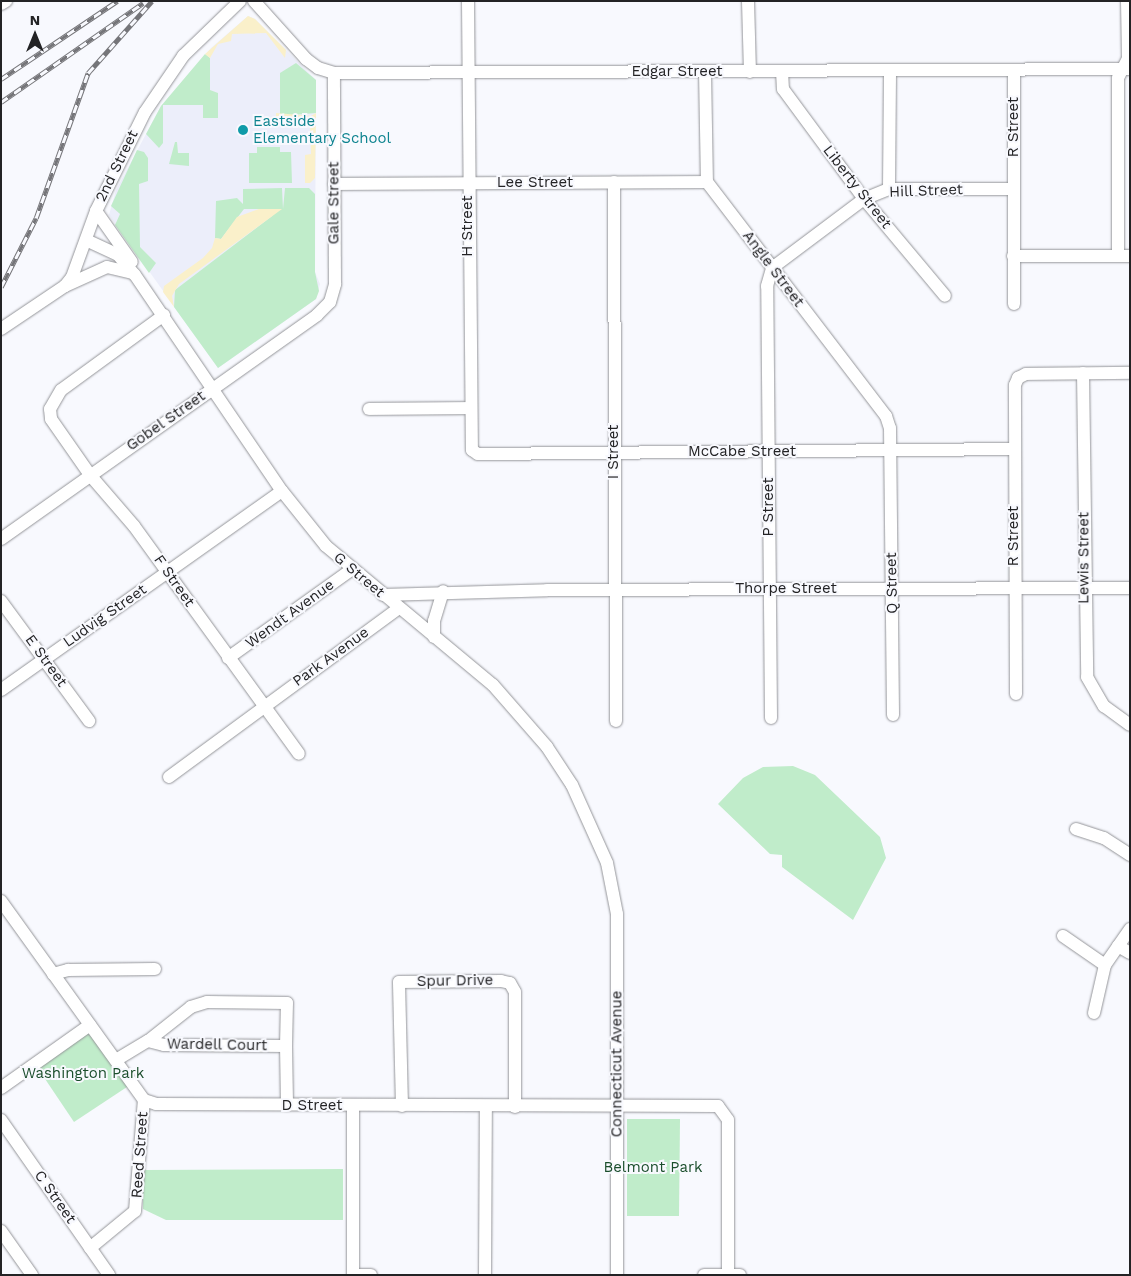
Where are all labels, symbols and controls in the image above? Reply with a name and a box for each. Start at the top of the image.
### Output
north arrow [10,10,60,60]
text: N [30,12,40,28]
street label: Edgar Street [631,63,723,81]
street label: R Street [1005,97,1023,157]
place label: Eastside Elementary School [253,112,392,147]
marker: Eastside Elementary School [237,124,249,136]
street label: 2nd Street [92,127,142,205]
street label: Liberty Street [819,142,895,232]
street label: Gale Street [325,162,343,244]
street label: Lee Street [497,174,573,192]
street label: Hill Street [888,181,964,201]
street label: H Street [459,195,477,257]
street label: Angle Street [739,227,807,311]
street label: Gobel Street [123,387,209,455]
street label: I Street [605,425,623,479]
street label: McCabe Street [688,443,796,461]
street label: P Street [760,477,778,537]
street label: R Street [1005,506,1023,566]
street label: Lewis Street [1075,512,1093,604]
street label: G Street [330,548,388,602]
street label: F Street [150,552,198,610]
street label: Q Street [882,552,902,614]
street label: Wendt Avenue [242,576,338,652]
street label: Thorpe Street [735,580,837,598]
street label: Ludvig Street [60,581,150,651]
street label: Park Avenue [289,623,373,691]
street label: E Street [21,632,71,690]
street label: Spur Drive [416,971,494,991]
street label: Connecticut Avenue [608,990,626,1138]
street label: Wardell Court [166,1035,268,1055]
park label: Washington Park [22,1065,144,1083]
street label: D Street [281,1097,343,1115]
street label: Reed Street [128,1111,152,1199]
park label: Belmont Park [603,1159,703,1177]
street label: C Street [30,1167,80,1227]

